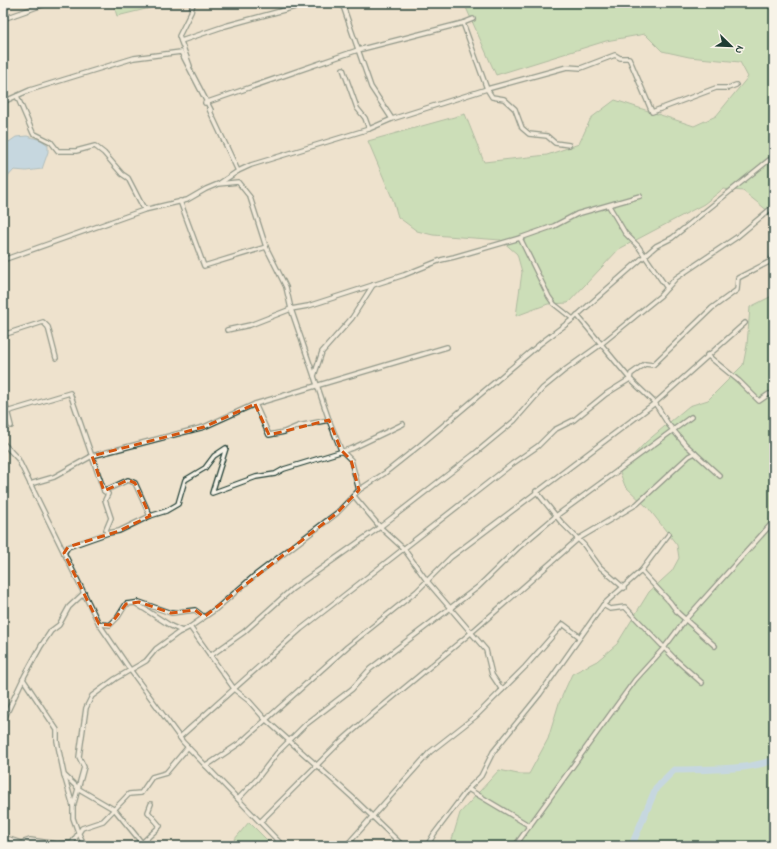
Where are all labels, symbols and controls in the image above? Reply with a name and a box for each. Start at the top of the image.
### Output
north arrow [711,26,751,66]
text: N [730,43,748,56]

